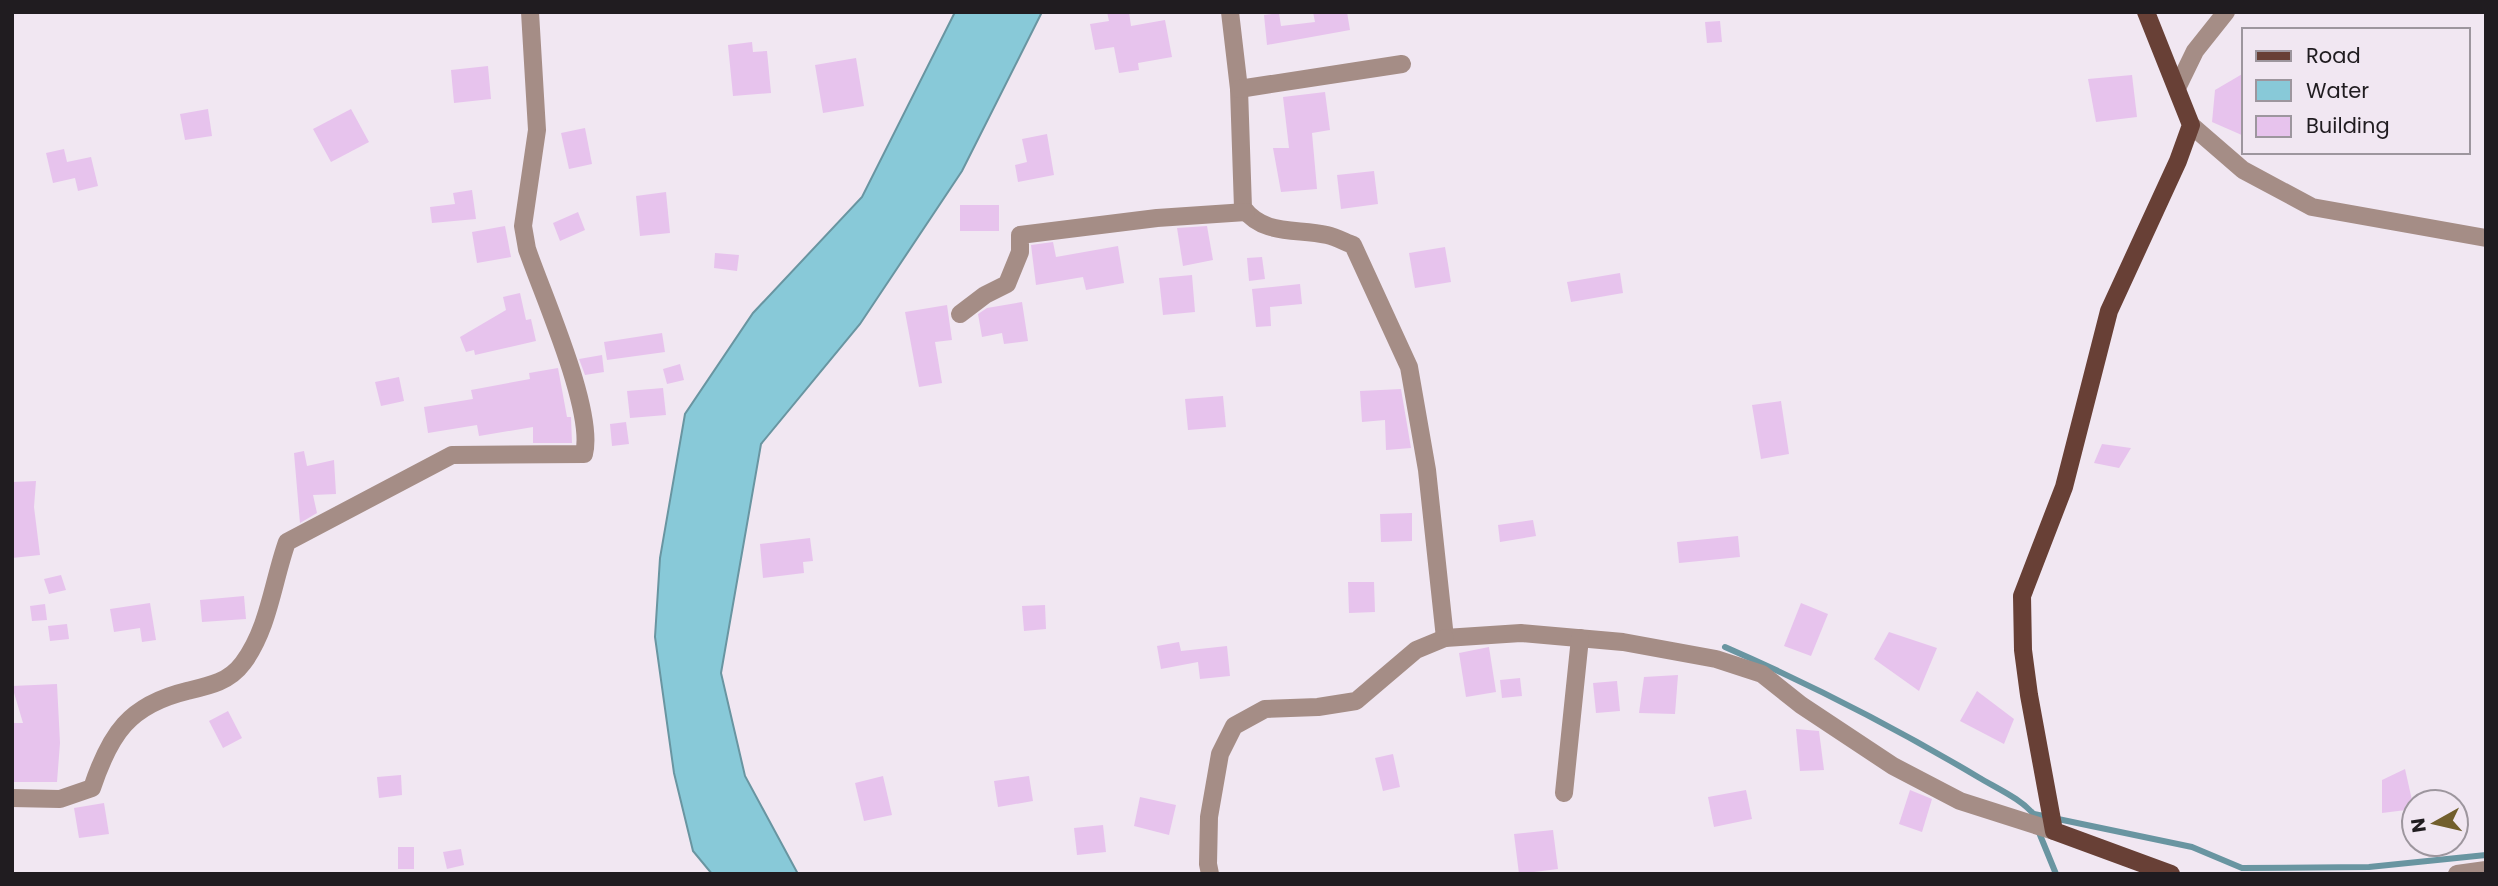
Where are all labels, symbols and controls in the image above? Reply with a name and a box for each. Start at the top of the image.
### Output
legend [2242,28,2470,154]
text: Road [2306,41,2361,70]
text: Water [2306,76,2369,105]
text: Building [2306,111,2390,140]
north arrow [2400,788,2470,858]
text: N [2404,816,2433,834]

